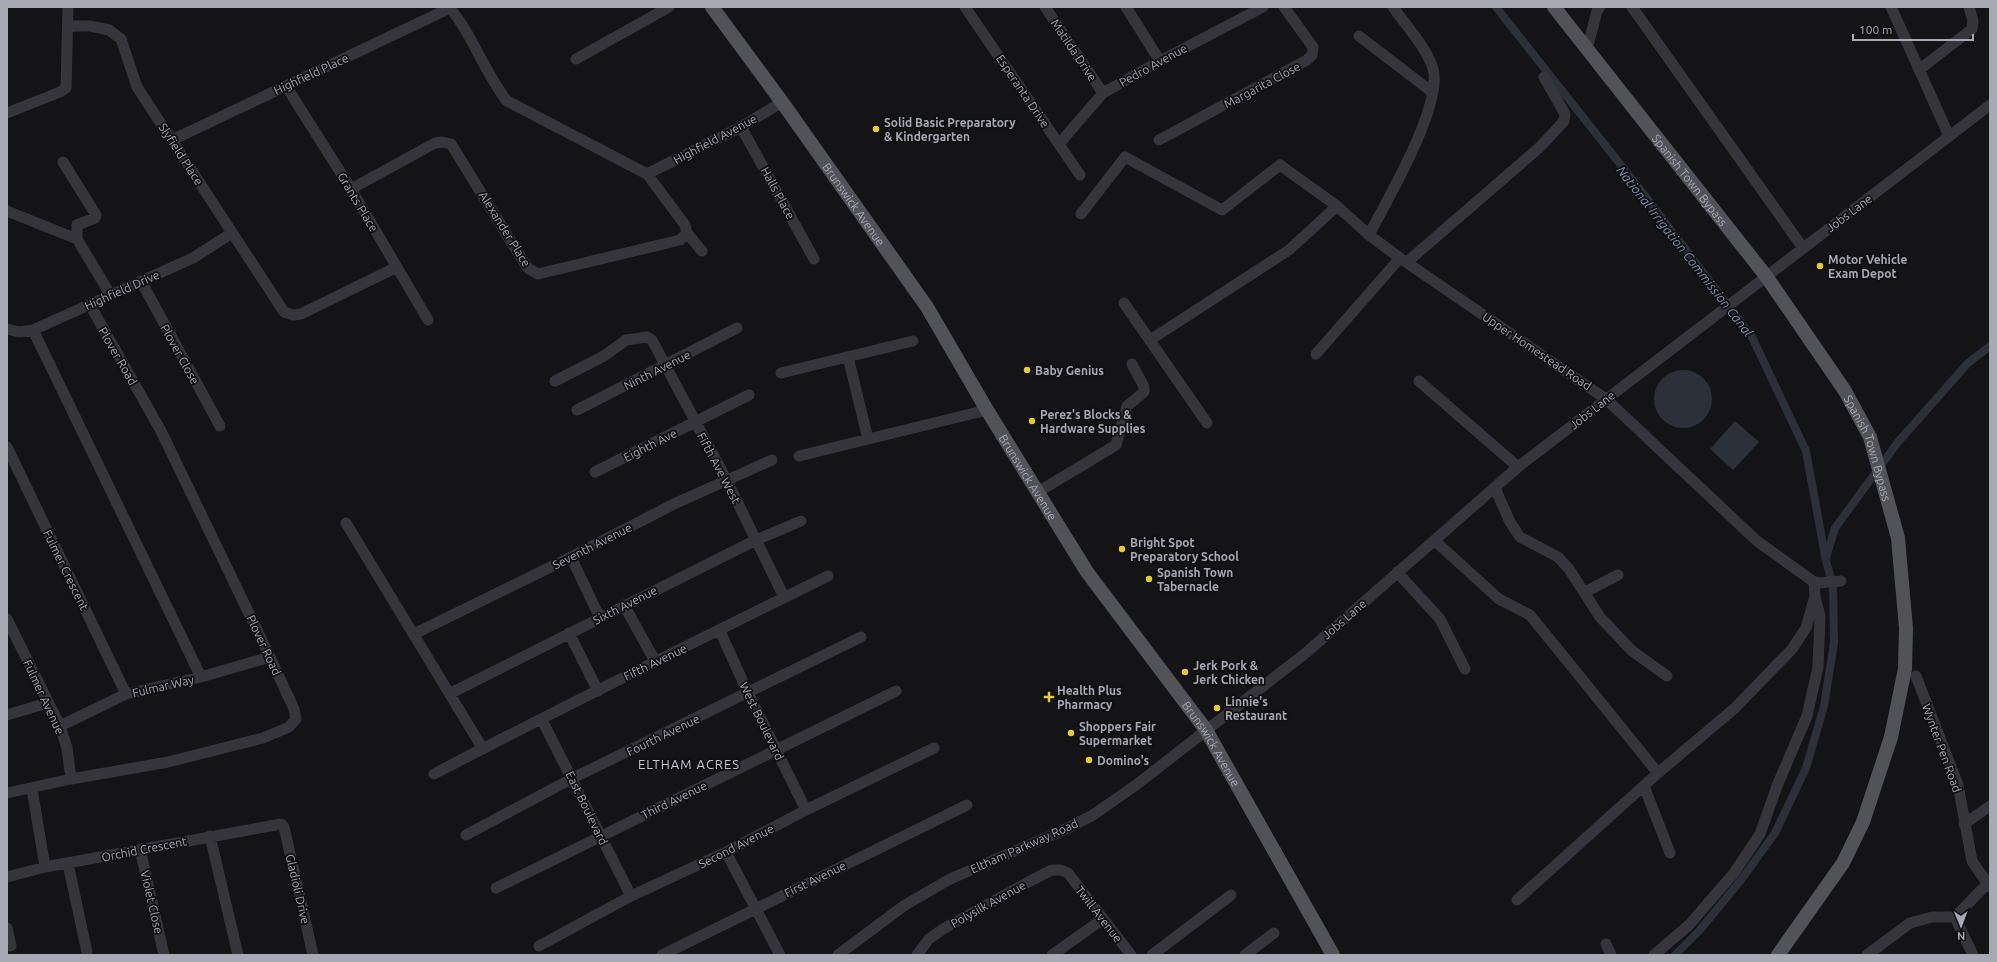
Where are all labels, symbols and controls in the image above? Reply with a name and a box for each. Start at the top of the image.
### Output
scale bar [1853,16,1973,42]
street label: Matilda Drive [1049,17,1099,83]
text: 100 m [1859,23,1892,36]
street label: Pedro Avenue [1117,41,1189,89]
street label: Highfield Place [272,51,350,97]
street label: Esperanta Drive [994,52,1052,130]
street label: Margarita Close [1222,59,1302,111]
street label: Highfield Avenue [671,112,759,166]
place label: Solid Basic Preparatory & Kindergarten [884,116,1016,143]
street label: Slyfield Place [156,121,206,187]
marker: Solid Basic Preparatory & Kindergarten [871,124,881,134]
street label: Spanish Town Bypass [1650,131,1730,228]
street label: Brunswick Avenue [821,160,888,248]
water label: National Irrigation Commission Canal [1614,163,1756,339]
street label: Halls Place [758,165,798,221]
street label: Grants Place [335,170,381,234]
street label: Alexander Place [477,189,533,269]
street label: Jobs Lane [1824,192,1874,234]
place label: Motor Vehicle Exam Depot [1828,253,1907,280]
marker: Motor Vehicle Exam Depot [1815,261,1825,271]
street label: Highfield Drive [83,268,161,312]
street label: Upper Homestead Road [1480,310,1594,392]
street label: Plover Close [158,322,202,386]
street label: Plover Road [96,325,140,387]
street label: Ninth Avenue [621,348,693,392]
place label: Baby Genius [1035,364,1104,377]
marker: Baby Genius [1022,365,1032,375]
street label: Jobs Lane [1567,388,1617,432]
street label: Spanish Town Bypass [1842,393,1894,503]
place label: Perez's Blocks & Hardware Supplies [1040,408,1146,435]
marker: Perez's Blocks & Hardware Supplies [1027,416,1037,426]
street label: Eighth Ave [621,426,679,464]
street label: Fifth Ave West [695,430,743,506]
street label: Brunswick Avenue [997,432,1060,522]
street label: Seventh Avenue [550,520,634,572]
street label: Fulmer Crescent [41,528,91,613]
place label: Bright Spot Preparatory School [1130,536,1239,563]
marker: Bright Spot Preparatory School [1117,544,1127,554]
place label: Spanish Town Tabernacle [1157,566,1233,593]
marker: Spanish Town Tabernacle [1144,574,1154,584]
street label: Sixth Avenue [591,583,659,627]
street label: Jobs Lane [1319,596,1369,642]
street label: Plover Road [244,613,284,677]
street label: Fifth Avenue [621,641,689,683]
street label: Fulmer Avenue [21,658,67,736]
place label: Jerk Pork & Jerk Chicken [1193,659,1265,686]
marker: Jerk Pork & Jerk Chicken [1180,667,1190,677]
street label: Fulmar Way [131,673,195,699]
street label: West Boulevard [738,680,786,762]
place label: Health Plus Pharmacy [1057,684,1122,711]
marker: Health Plus Pharmacy [1044,692,1054,702]
place label: Linnie's Restaurant [1225,695,1287,722]
street label: Brunswick Avenue [1180,698,1243,789]
street label: Wynter Pen Road [1920,702,1964,794]
marker: Linnie's Restaurant [1212,703,1222,713]
street label: Fourth Avenue [624,712,702,758]
place label: Shoppers Fair Supermarket [1079,720,1156,747]
marker: Shoppers Fair Supermarket [1066,728,1076,738]
place label: Domino's [1097,754,1150,767]
marker: Domino's [1084,755,1094,765]
district label: ELTHAM ACRES [638,757,740,771]
street label: East Boulevard [564,769,610,847]
street label: Third Avenue [639,779,709,821]
street label: Eltham Parkway Road [968,816,1080,876]
street label: Second Avenue [696,821,776,871]
street label: Orchid Crescent [100,834,188,864]
street label: Gladioli Drive [284,853,312,925]
street label: First Avenue [782,858,848,900]
street label: Violet Close [138,869,166,935]
street label: Polysilk Avenue [948,878,1028,930]
street label: Twill Avenue [1073,883,1125,945]
north arrow [1941,906,1981,946]
text: N [1957,930,1965,942]

